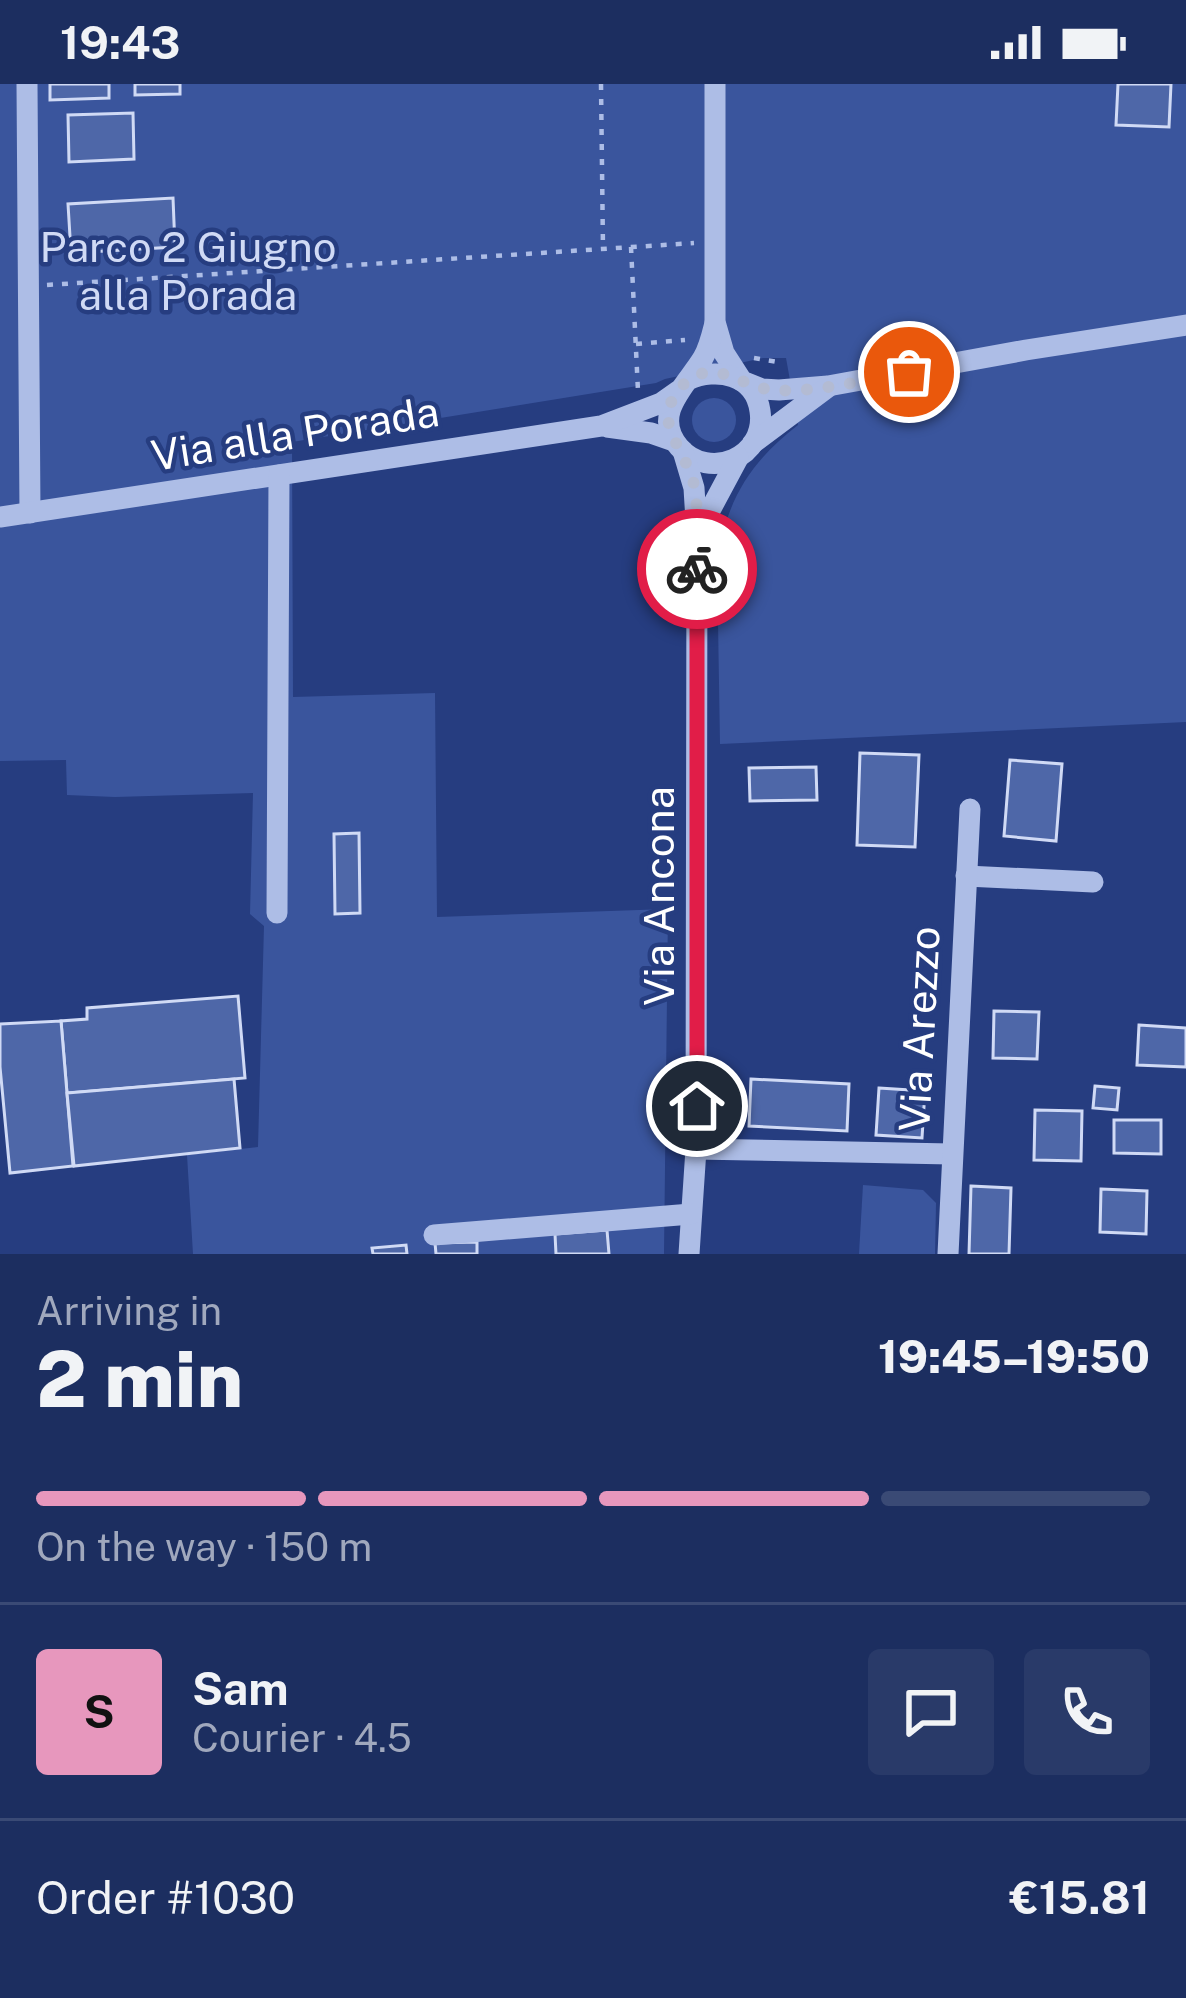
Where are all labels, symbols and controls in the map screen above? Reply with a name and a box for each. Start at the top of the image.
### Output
text: 19:43 [60,16,180,69]
park label: Parco 2 Giugno alla Porada [40,222,336,319]
pin [858,321,960,423]
icon: bag [876,339,942,405]
street label: Via alla Porada [148,386,442,480]
courier [637,509,757,629]
icon: bike [664,536,730,602]
street label: Via Ancona [634,786,683,1006]
street label: Via Arezzo [889,925,949,1133]
pin [646,1055,748,1157]
icon: home [664,1073,730,1139]
text: Arriving in [36,1288,222,1334]
text: 19:45–19:50 [878,1330,1150,1383]
text: 2 min [36,1333,243,1425]
text: On the way · 150 m [36,1524,372,1570]
button: chat [868,1649,994,1775]
button: phone [1024,1649,1150,1775]
text: Sam [192,1662,289,1715]
text: S [83,1685,115,1738]
text: Courier · 4.5 [192,1715,412,1761]
text: Order #1030 [36,1871,295,1924]
text: €15.81 [1009,1871,1150,1924]

